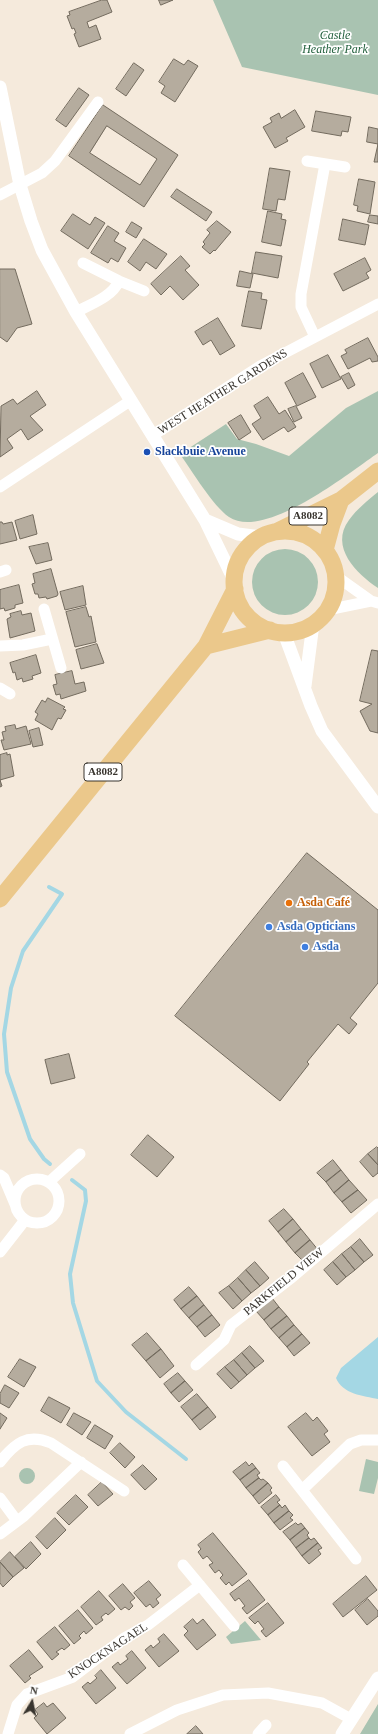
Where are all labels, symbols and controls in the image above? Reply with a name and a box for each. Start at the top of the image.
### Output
park label: Castle Heather Park [302,29,368,57]
street label: WEST HEATHER GARDENS [156,346,290,438]
place label: Slackbuie Avenue [155,445,246,459]
marker: Slackbuie Avenue [142,447,152,457]
road number: A8082 [289,507,327,525]
road number: A8082 [84,763,122,781]
place label: Asda Café [297,896,350,910]
marker: Asda Café [284,898,294,908]
place label: Asda Opticians [277,920,355,934]
marker: Asda Opticians [264,922,274,932]
place label: Asda [313,940,339,954]
marker: Asda [300,942,310,952]
street label: PARKFIELD VIEW [241,1245,327,1319]
street label: KNOCKNAGAEL [66,1620,150,1682]
north arrow [12,1682,52,1722]
text: N [29,1684,39,1697]

